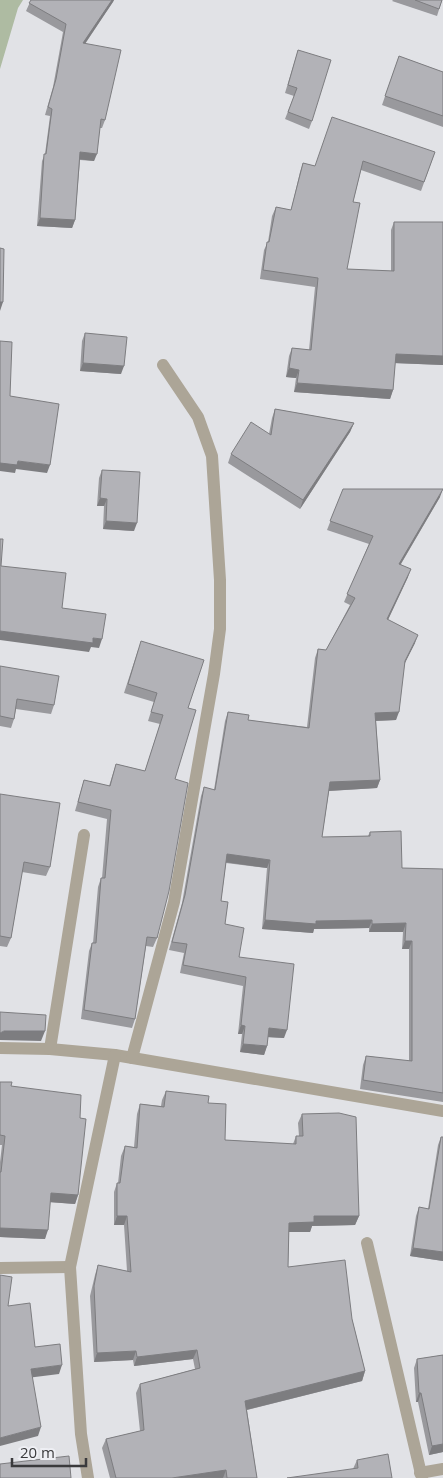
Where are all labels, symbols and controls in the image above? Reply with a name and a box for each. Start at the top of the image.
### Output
scale bar [12,1436,86,1468]
text: 20 m [20,1442,55,1462]

